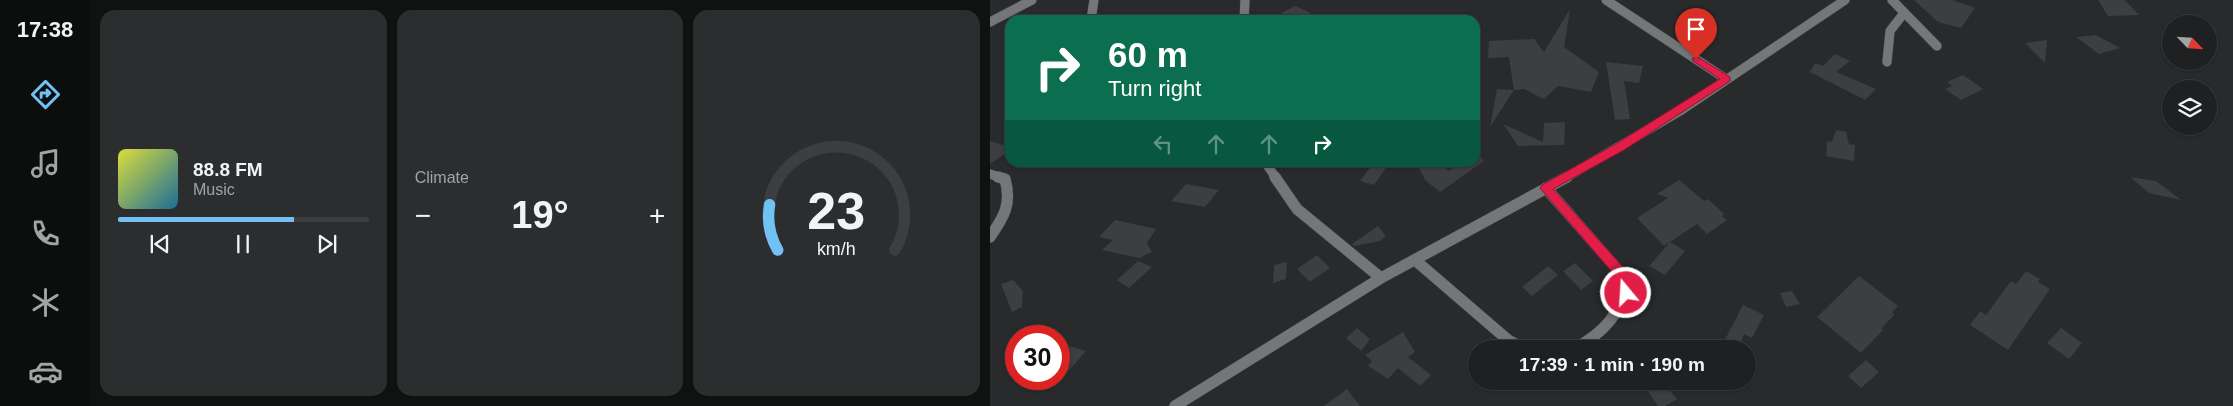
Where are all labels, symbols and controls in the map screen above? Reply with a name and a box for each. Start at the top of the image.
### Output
pin [1675,8,1717,59]
icon: arrive [1682,15,1710,43]
north arrow [2162,15,2218,70]
map controls [2162,15,2217,135]
text: 17:38 [17,17,73,42]
icon: right [1025,35,1090,100]
text: 60 m [1108,35,1188,74]
text: Turn right [1108,76,1201,101]
icon: directions [28,77,63,112]
button: layers [2162,80,2217,135]
icon: left [1149,130,1177,158]
icon: ahead [1202,130,1230,158]
icon: ahead [1255,130,1283,158]
icon: right [1308,130,1336,158]
icon: music [28,146,63,181]
text: 88.8 FM [193,159,263,180]
text: Climate [415,169,469,186]
text: Music [193,181,235,198]
text: 23 [808,182,866,240]
text: 19° [511,194,569,236]
text: − [415,200,431,231]
text: + [649,200,665,231]
icon: phone [28,216,63,251]
icon: previous [146,230,174,258]
icon: pause [229,230,257,258]
icon: next [313,230,341,258]
text: km/h [817,239,856,259]
position arrow [1599,266,1651,318]
icon: climate [28,285,63,320]
speed limit sign: 30 [1005,325,1070,390]
icon: car [28,354,63,389]
text: 17:39 · 1 min · 190 m [1519,354,1705,375]

